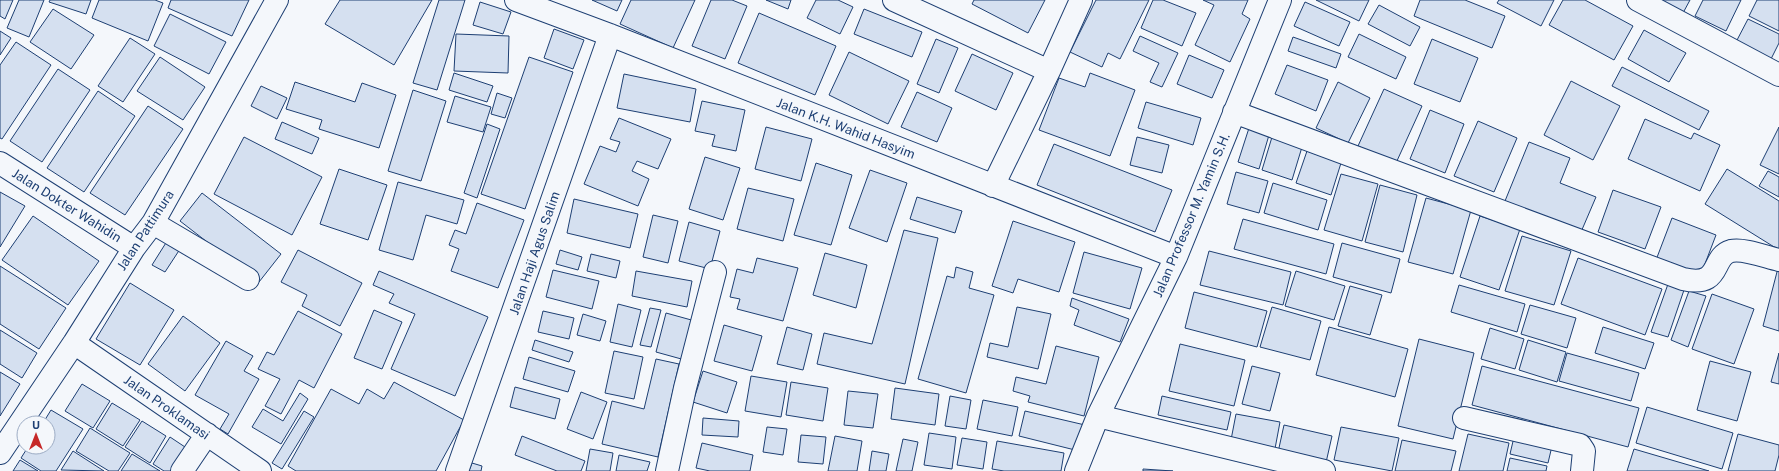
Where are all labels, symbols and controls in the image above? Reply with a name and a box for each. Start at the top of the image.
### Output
street label: Jalan K.H. Wahid Hasyim [774,95,917,162]
street label: Jalan Professor M. Yamin S.H. [1150,131,1233,299]
street label: Jalan Dokter Wahidin [9,166,124,245]
street label: Jalan Pattimura [114,187,177,273]
street label: Jalan Haji Agus Salim [506,190,563,317]
street label: Jalan Proklamasi [121,372,212,443]
north arrow [16,415,56,455]
text: U [32,419,40,431]

